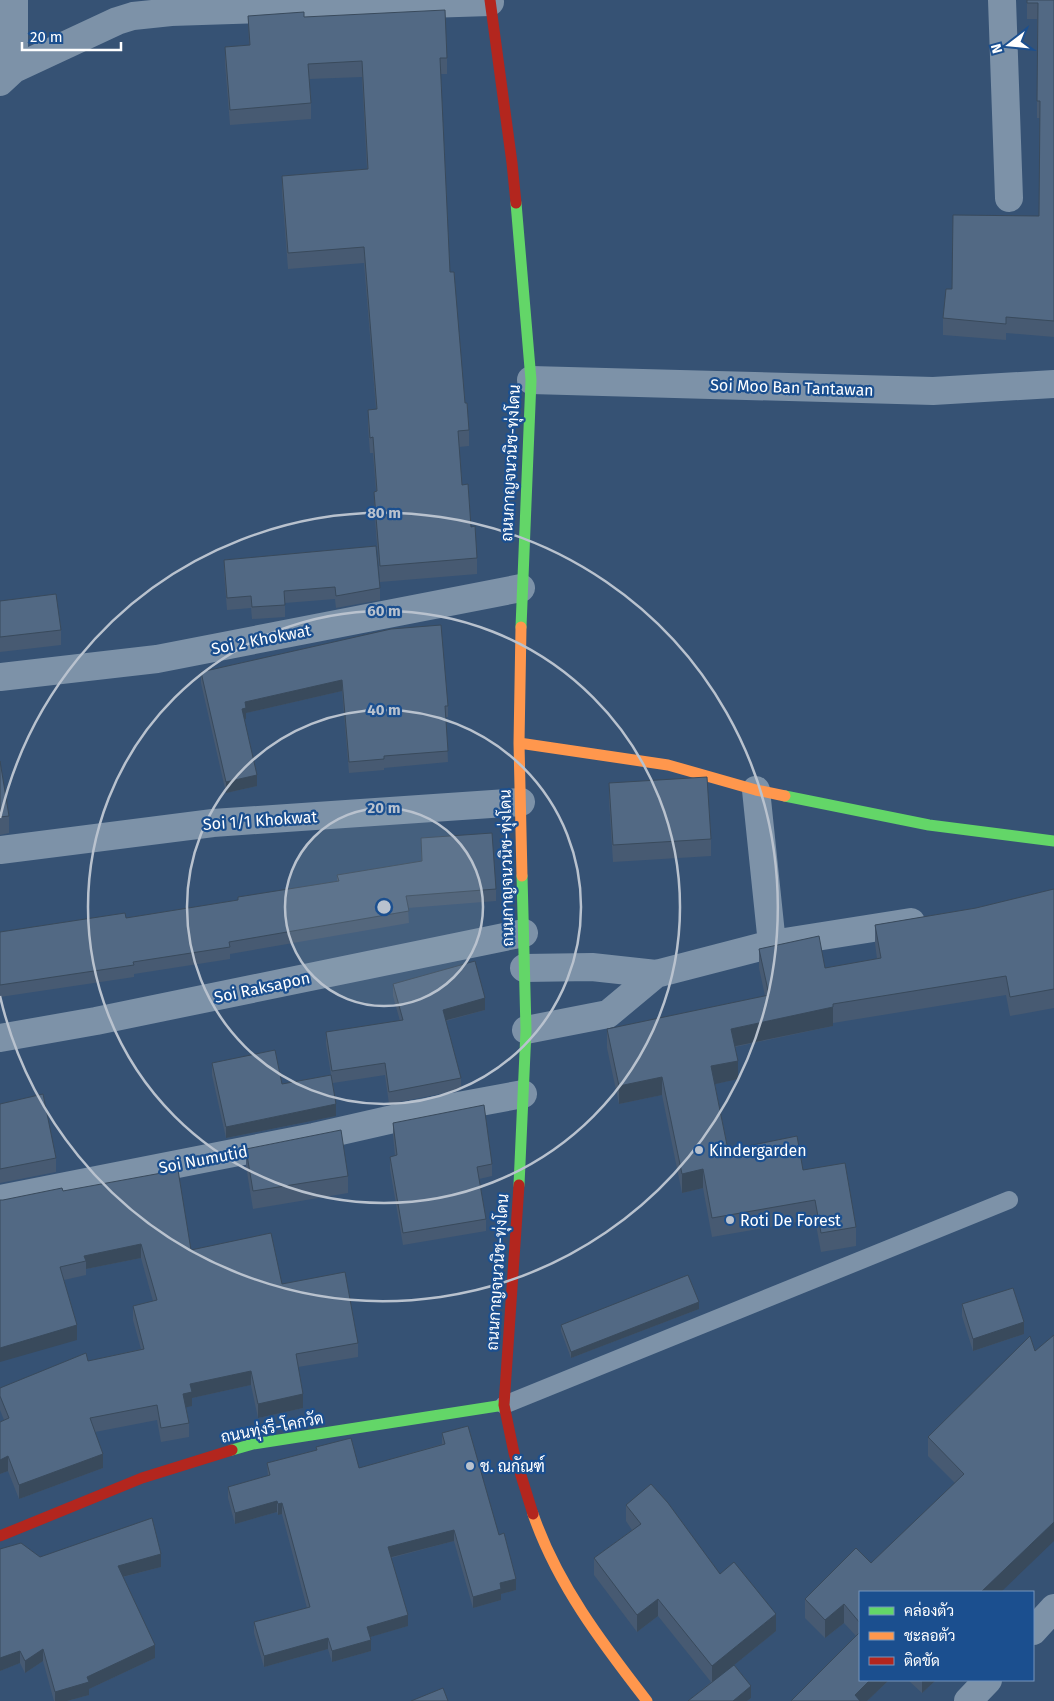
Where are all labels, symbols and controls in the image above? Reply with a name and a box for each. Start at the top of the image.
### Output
scale bar [22,20,121,52]
north arrow [984,20,1034,70]
text: 20 m [30,28,63,46]
text: N [988,42,1006,55]
street label: Soi Moo Ban Tantawan [710,375,874,400]
street label: ถนนกาญจนวนิช-ทุ่งโดน [495,384,526,542]
text: 80 m [367,504,401,522]
text: 60 m [367,602,401,620]
street label: Soi 2 Khokwat [210,620,313,658]
text: 40 m [367,701,401,719]
street label: ถนนกาญจนวนิช-ทุ่งโดน [494,789,519,947]
text: 20 m [368,799,400,817]
street label: Soi 1/1 Khokwat [202,807,318,834]
centre of rings [375,898,393,916]
street label: Soi Raksapon [212,968,312,1007]
place label: Kindergarden [709,1141,807,1160]
street label: Soi Numutid [157,1142,249,1177]
marker: Kindergarden [693,1144,705,1156]
street label: ถนนกาญจนวนิช-ทุ่งโดน [481,1193,514,1351]
place label: Roti De Forest [740,1211,841,1230]
marker: Roti De Forest [724,1214,736,1226]
street label: ถนนทุ่งรี-โคกวัด [219,1406,325,1449]
place label: ช. ณกัณฑ์ [480,1454,545,1476]
marker: ช. ณกัณฑ์ [464,1460,476,1472]
legend [859,1591,1034,1681]
text: คล่องตัว [904,1601,954,1620]
text: ชะลอตัว [904,1627,955,1645]
text: ติดขัด [904,1652,940,1670]

